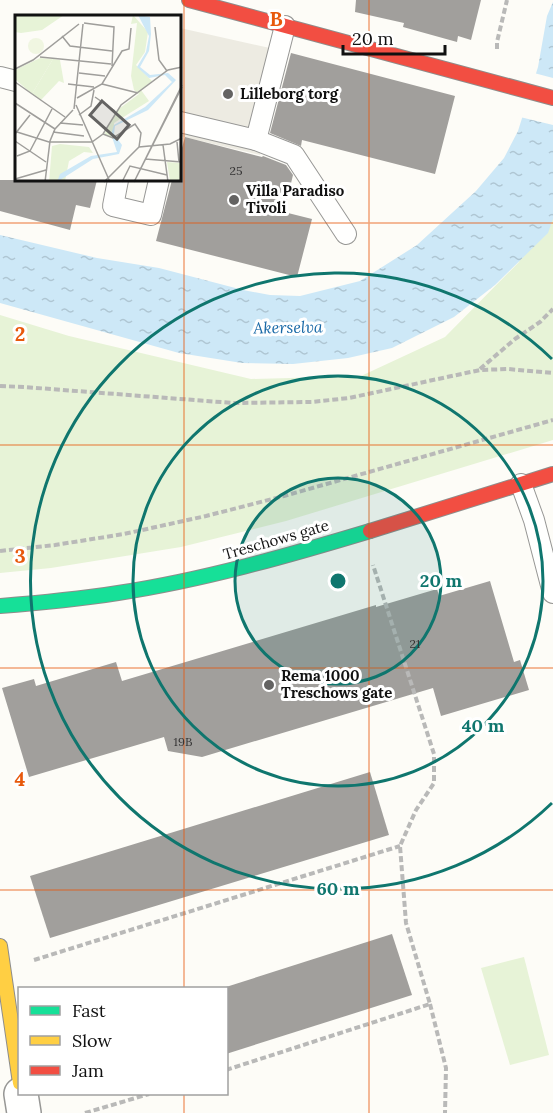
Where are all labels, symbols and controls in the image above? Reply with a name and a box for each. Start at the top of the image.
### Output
text: B [269,6,283,31]
inset map [15,15,182,182]
scale bar [343,18,445,56]
text: 20 m [352,27,394,50]
place label: Lilleborg torg [240,84,339,103]
marker: Lilleborg torg [221,87,235,101]
house number: 25 [230,163,242,178]
place label: Villa Paradiso Tivoli [246,181,345,217]
marker: Villa Paradiso Tivoli [227,193,241,207]
water label: Akerselva [252,316,323,338]
text: 2 [15,321,25,346]
street label: Treschows gate [221,515,331,564]
text: 3 [14,543,26,568]
text: 20 m [420,569,463,592]
centre of rings [328,571,348,591]
house number: 21 [410,636,420,651]
place label: Rema 1000 Treschows gate [281,666,392,702]
marker: Rema 1000 Treschows gate [262,678,276,692]
text: 40 m [462,714,505,737]
house number: 19B [174,734,192,749]
text: 4 [15,766,26,791]
text: 60 m [316,877,360,900]
legend [18,987,228,1095]
text: Fast [72,999,106,1022]
text: Slow [72,1029,112,1052]
text: Jam [71,1059,104,1082]

